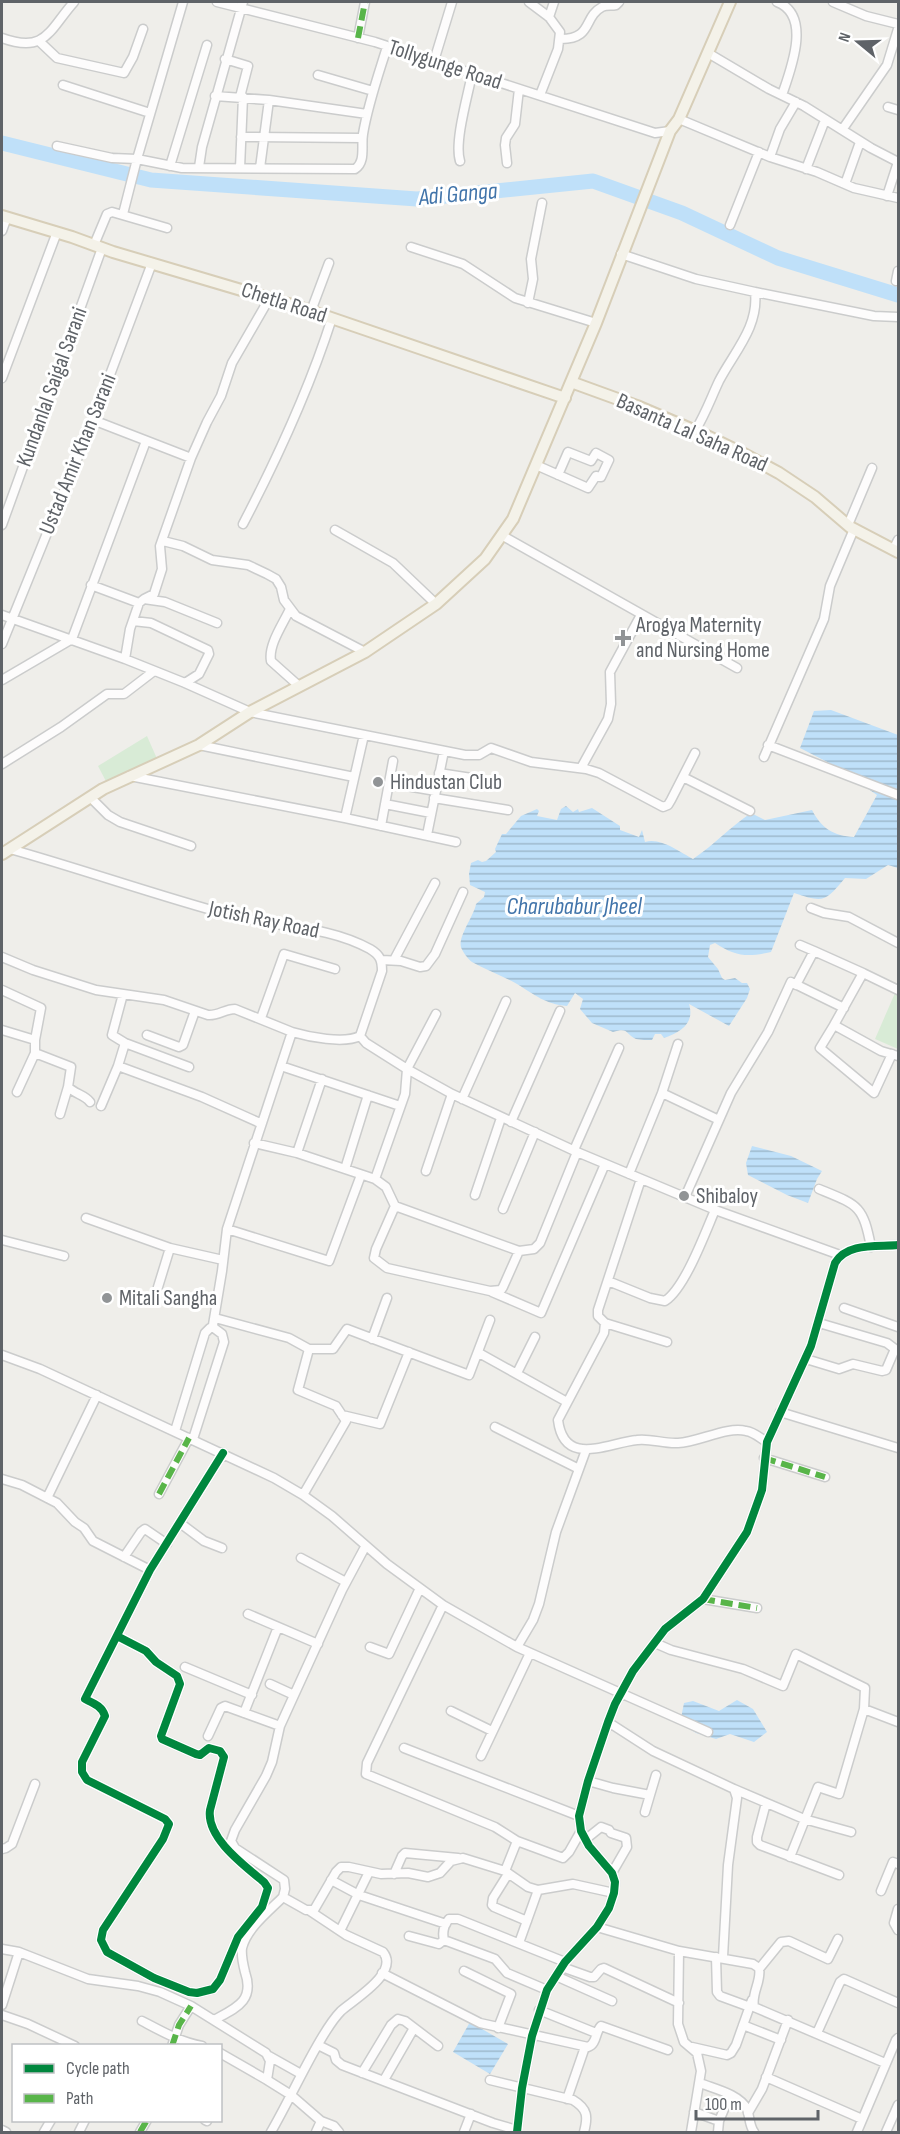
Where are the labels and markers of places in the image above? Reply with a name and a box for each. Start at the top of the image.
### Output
place label: Arogya Maternity and Nursing Home [635,612,770,664]
marker: Arogya Maternity and Nursing Home [614,629,632,647]
place label: Hindustan Club [390,769,502,796]
marker: Hindustan Club [371,775,385,789]
place label: Shibaloy [696,1183,759,1210]
marker: Shibaloy [677,1189,691,1203]
place label: Mitali Sangha [119,1285,217,1312]
marker: Mitali Sangha [100,1291,114,1305]

